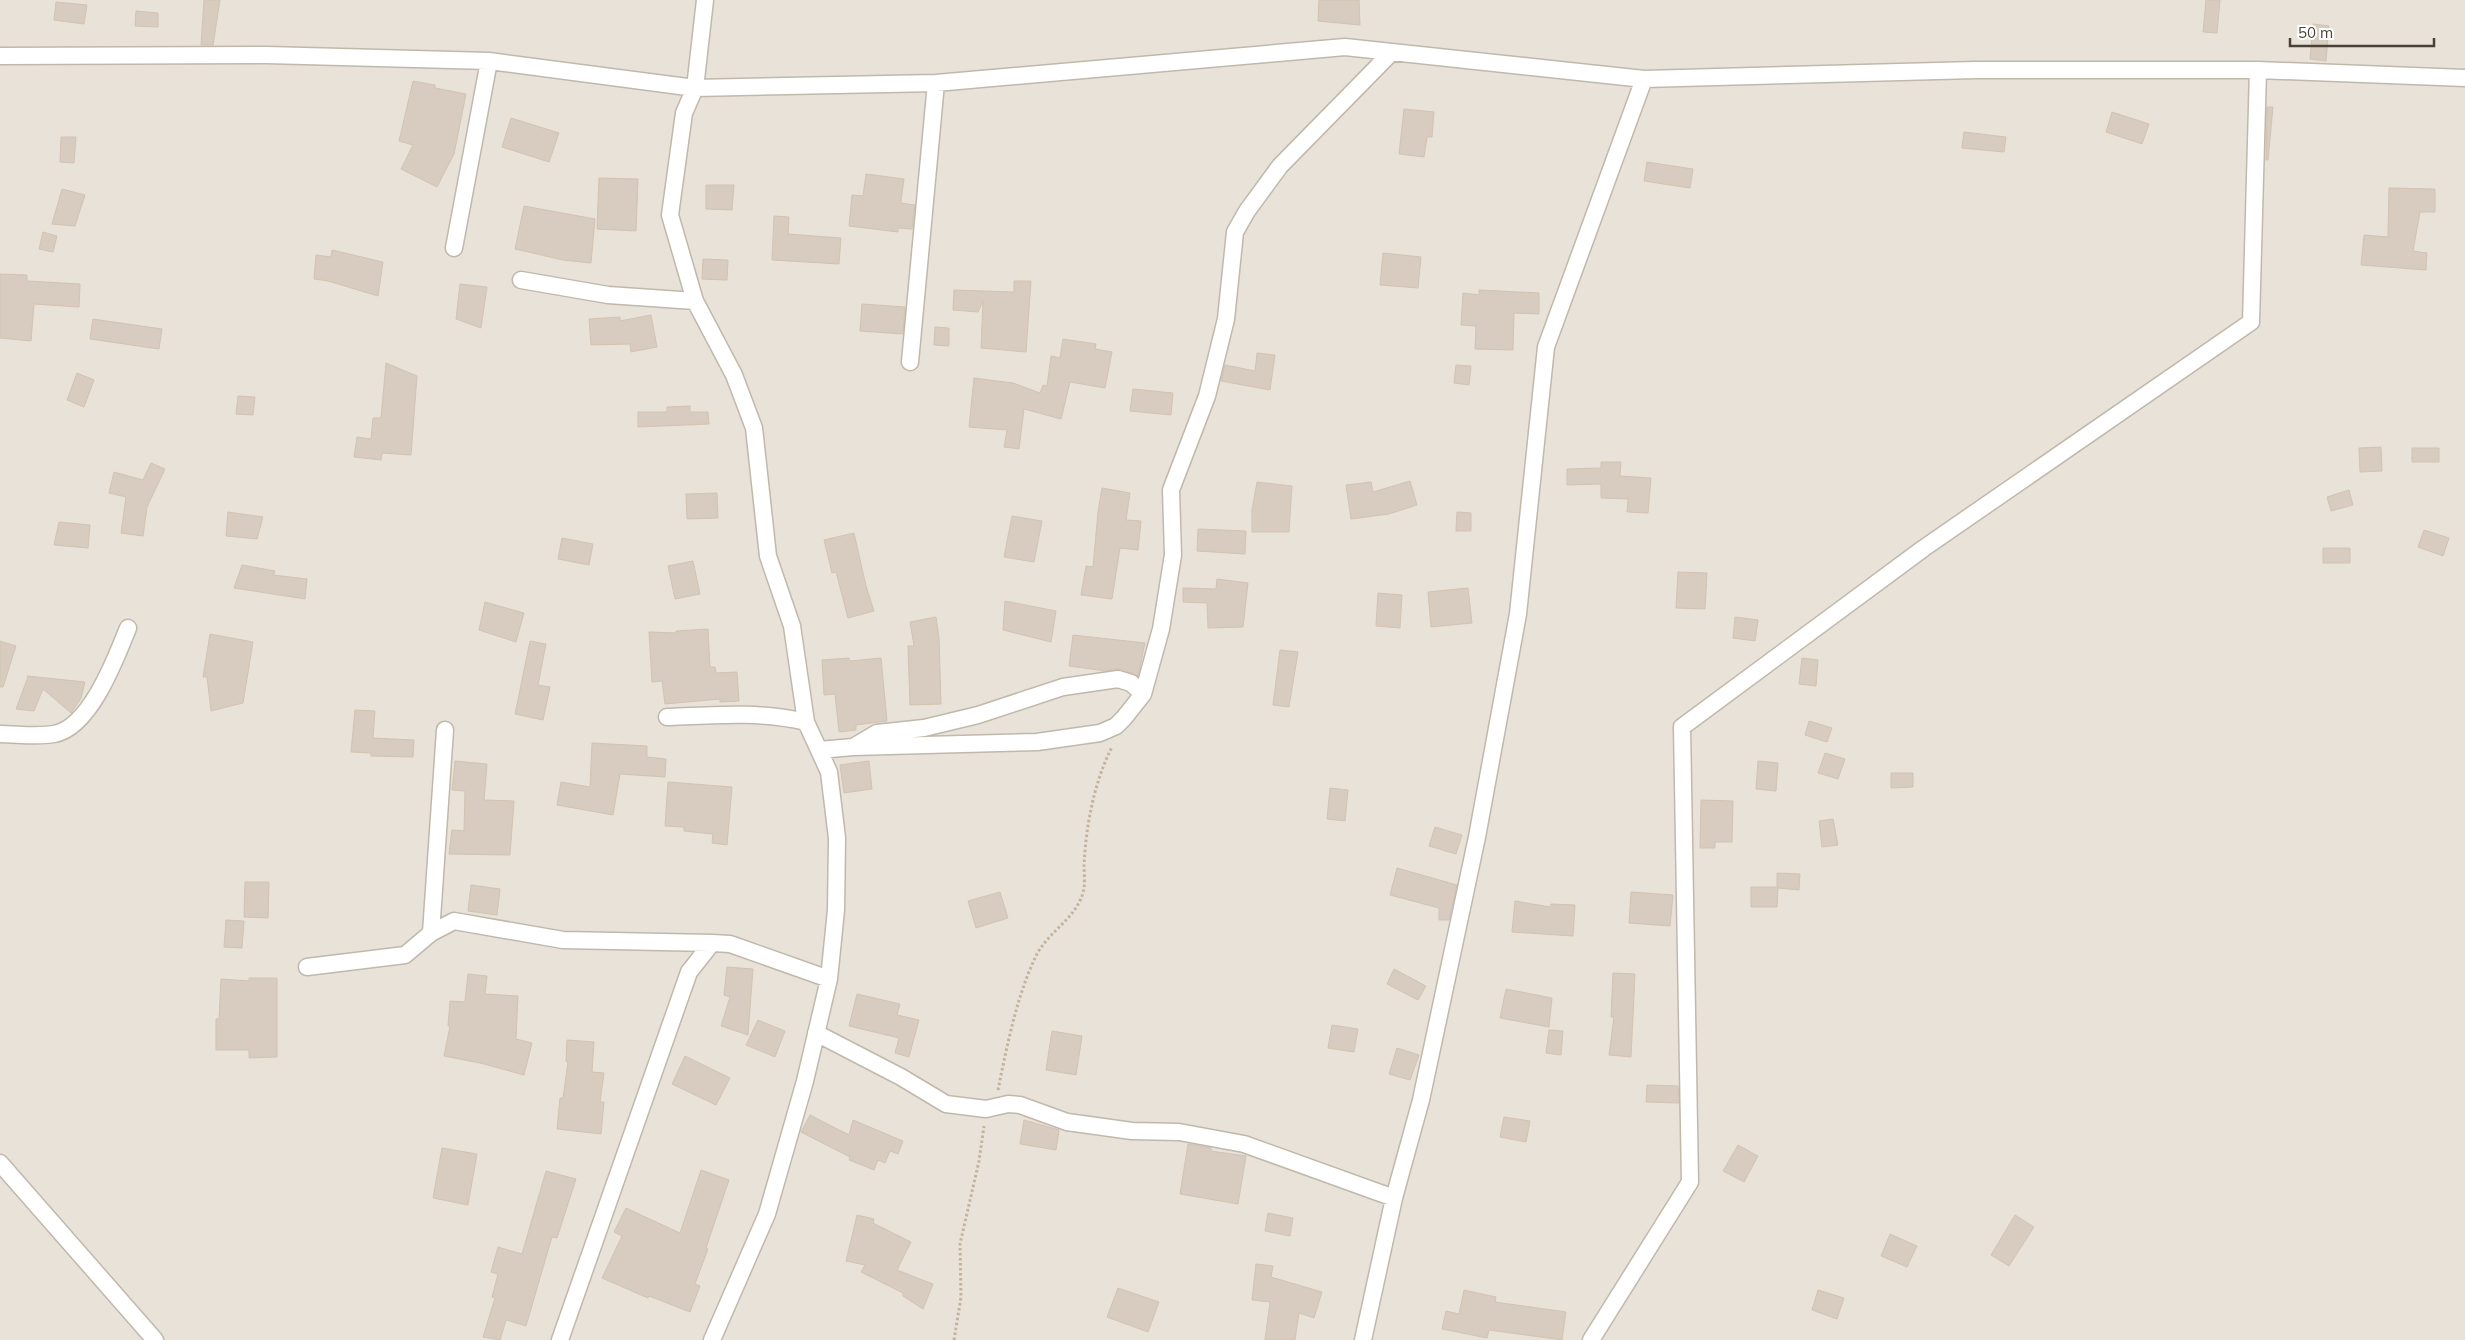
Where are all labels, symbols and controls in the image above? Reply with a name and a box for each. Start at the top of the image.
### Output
scale bar [2290,15,2434,47]
text: 50 m [2298,23,2333,42]

